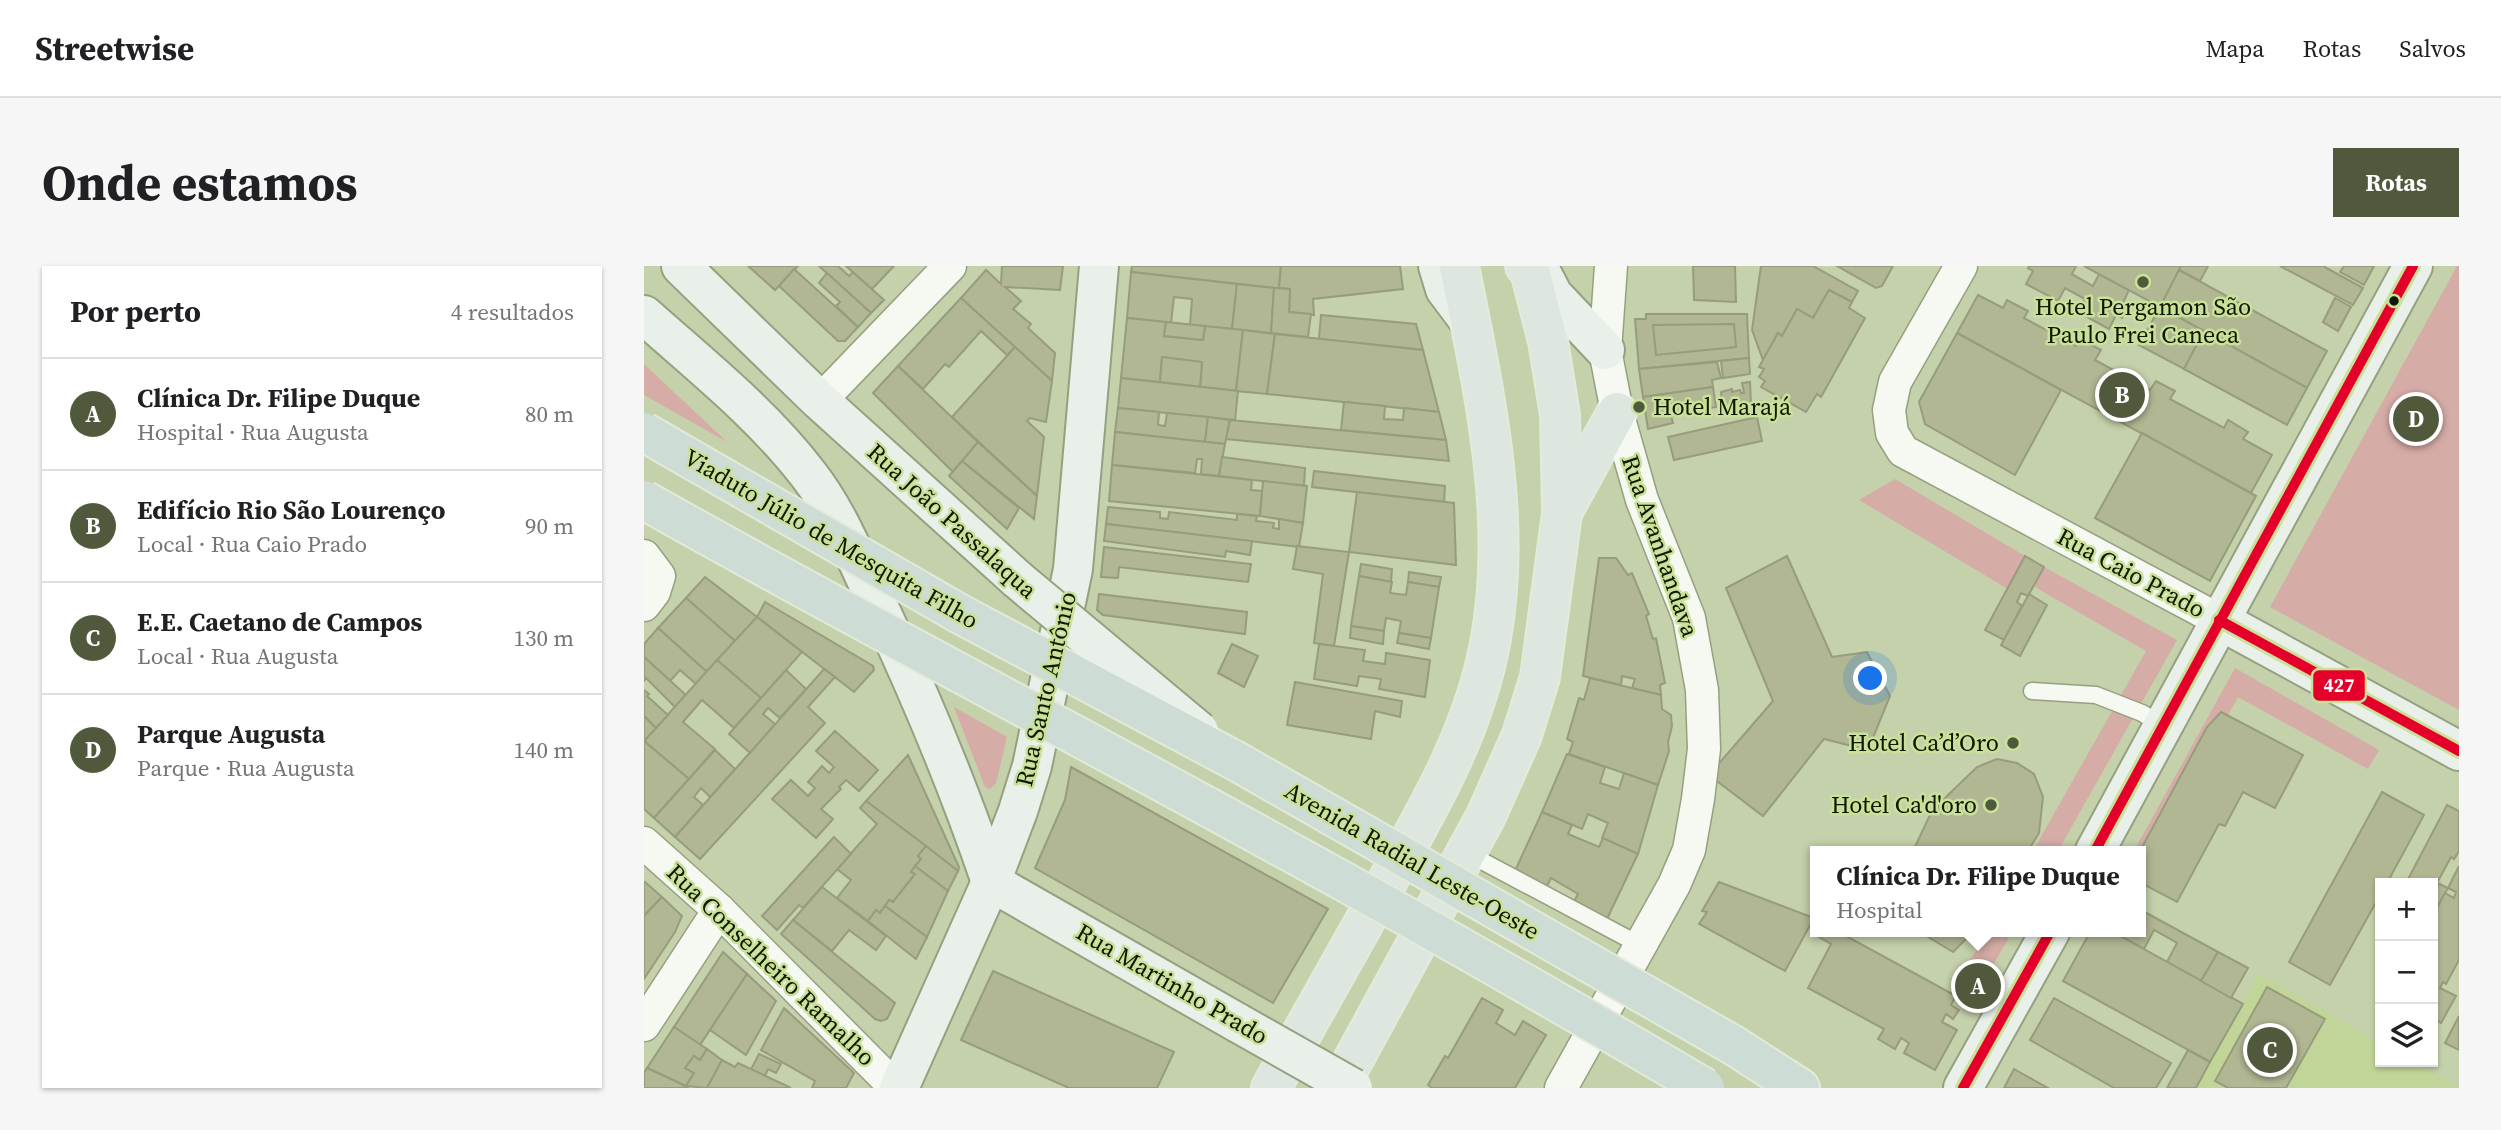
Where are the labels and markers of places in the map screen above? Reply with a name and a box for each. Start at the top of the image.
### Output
marker: Hotel Pergamon São Paulo Frei Caneca [2135,274,2151,290]
place label: Hotel Pergamon São Paulo Frei Caneca [2035,290,2251,351]
unlabelled marker [2387,294,2401,308]
pin: B [2099,369,2145,421]
place label: Hotel Marajá [1653,390,1792,423]
pin: D [2393,393,2439,445]
marker: Hotel Marajá [1631,399,1647,415]
place label: Hotel Ca’d’Oro [1848,726,1999,759]
marker: Hotel Ca’d’Oro [2005,735,2021,751]
place label: Hotel Ca'd'oro [1831,788,1977,821]
marker: Hotel Ca'd'oro [1983,797,1999,813]
pin: A [1955,960,2001,1012]
pin: C [2247,1024,2293,1076]

